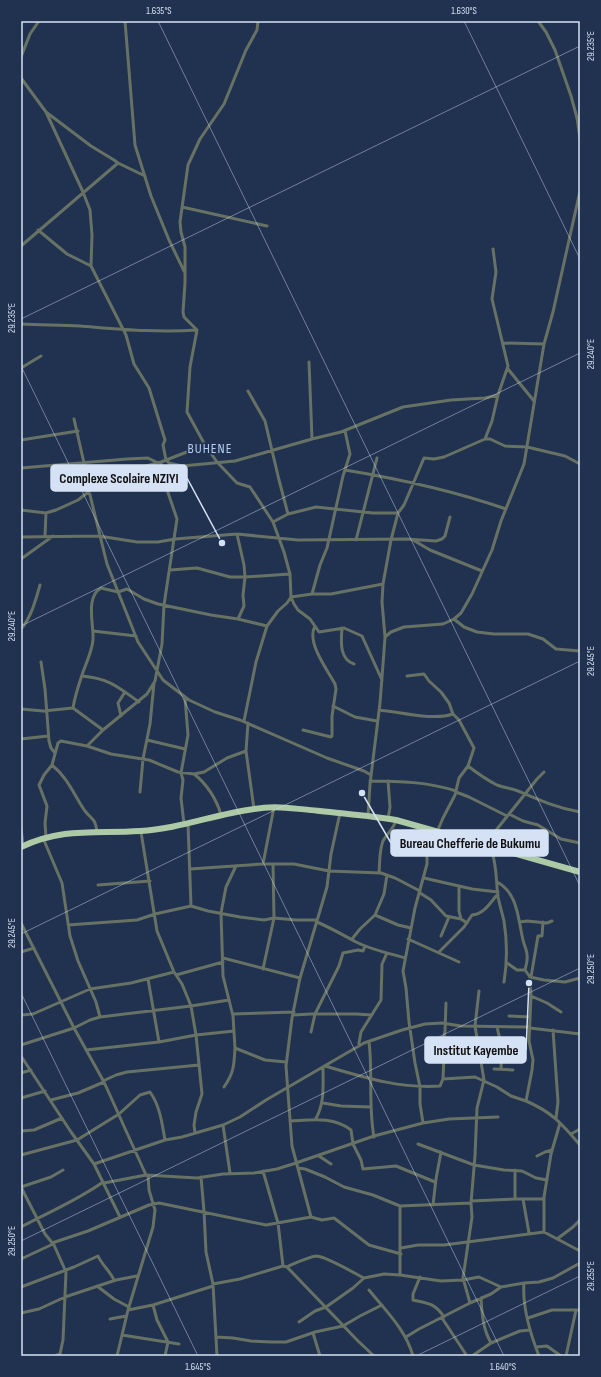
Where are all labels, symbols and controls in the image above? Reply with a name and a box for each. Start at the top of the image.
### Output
text: 1.635°S [146,5,172,17]
text: 1.630°S [451,5,477,17]
text: 29.235°E [585,31,597,61]
text: 29.235°E [6,303,18,333]
text: 29.240°E [585,339,597,369]
district label: BUHENE [188,440,232,457]
callout: Complexe Scolaire NZIYI [51,465,187,491]
text: Complexe Scolaire NZIYI [59,470,179,487]
text: 29.240°E [6,611,18,641]
text: 29.245°E [585,646,597,676]
callout: Bureau Chefferie de Bukumu [391,830,548,856]
text: Bureau Chefferie de Bukumu [400,835,540,852]
text: 29.245°E [6,918,18,948]
text: 29.250°E [585,954,597,984]
callout: Institut Kayembe [425,1037,526,1063]
text: Institut Kayembe [433,1042,519,1059]
text: 29.250°E [6,1226,18,1256]
text: 29.255°E [585,1261,597,1291]
text: 1.645°S [185,1361,211,1373]
text: 1.640°S [490,1361,516,1373]

